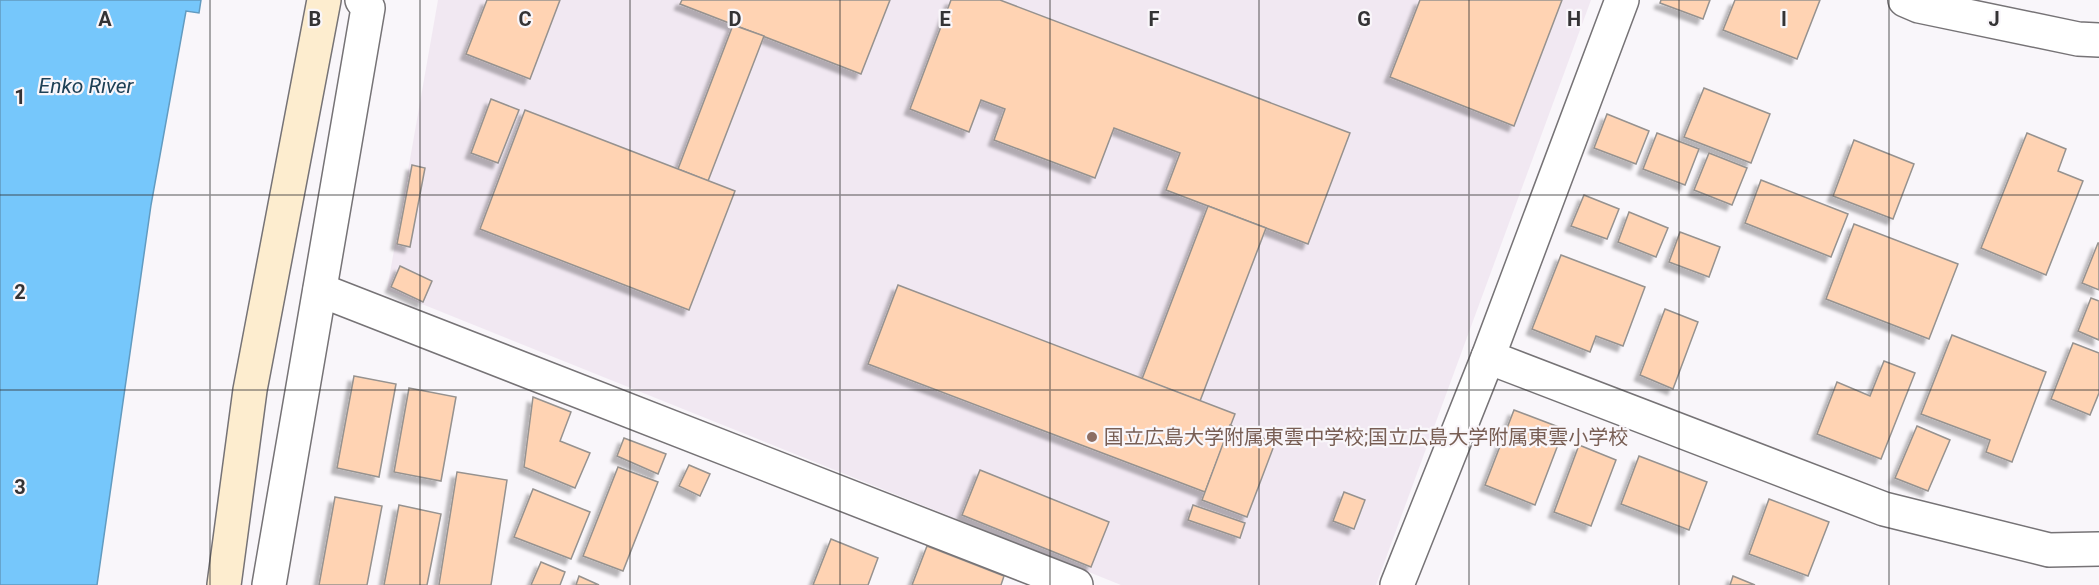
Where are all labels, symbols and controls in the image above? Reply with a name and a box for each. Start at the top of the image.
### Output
text: A [98,7,112,31]
text: B [309,7,321,31]
text: C [518,7,532,31]
text: D [729,7,742,31]
text: E [939,7,951,31]
text: F [1149,7,1160,31]
text: G [1357,7,1371,31]
text: H [1567,7,1581,31]
text: I [1781,7,1787,31]
text: J [1988,7,2000,31]
water label: Enko River [39,74,135,98]
text: 1 [14,85,26,109]
text: 2 [14,280,26,304]
place label: 国立広島大学附属東雲中学校;国立広島大学附属東雲小学校 [1104,425,1628,449]
marker: 国立広島大学附属東雲中学校;国立広島大学附属東雲小学校 [1085,430,1099,444]
text: 3 [14,475,26,499]

